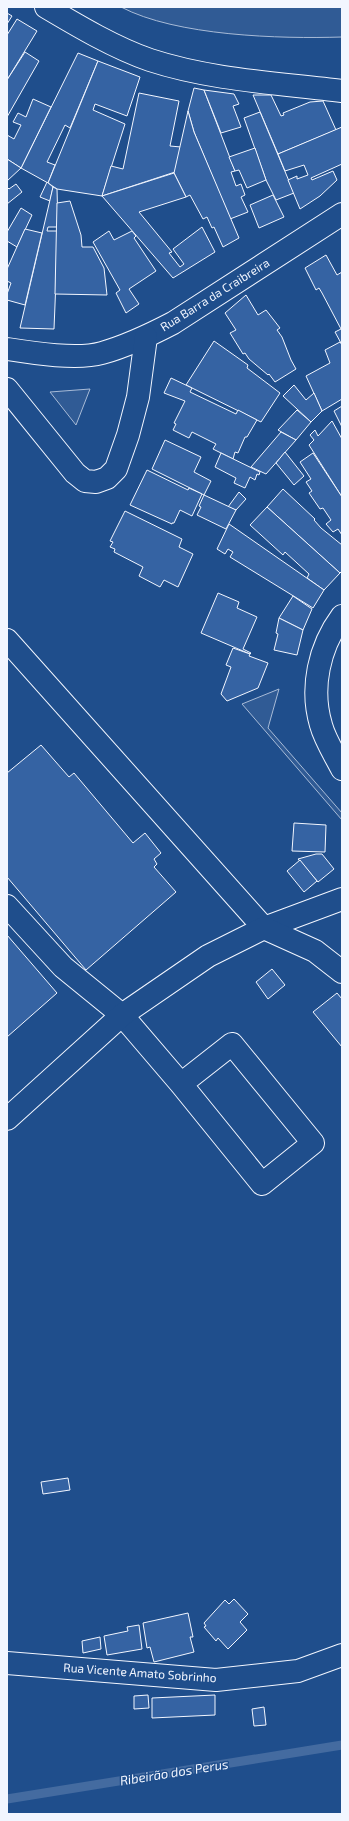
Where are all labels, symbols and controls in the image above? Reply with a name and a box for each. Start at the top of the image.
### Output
street label: Rua Barra da Craibreira [157,255,272,334]
street label: Rua Vicente Amato Sobrinho [63,1660,217,1684]
water label: Ribeirão dos Perus [119,1755,230,1788]

